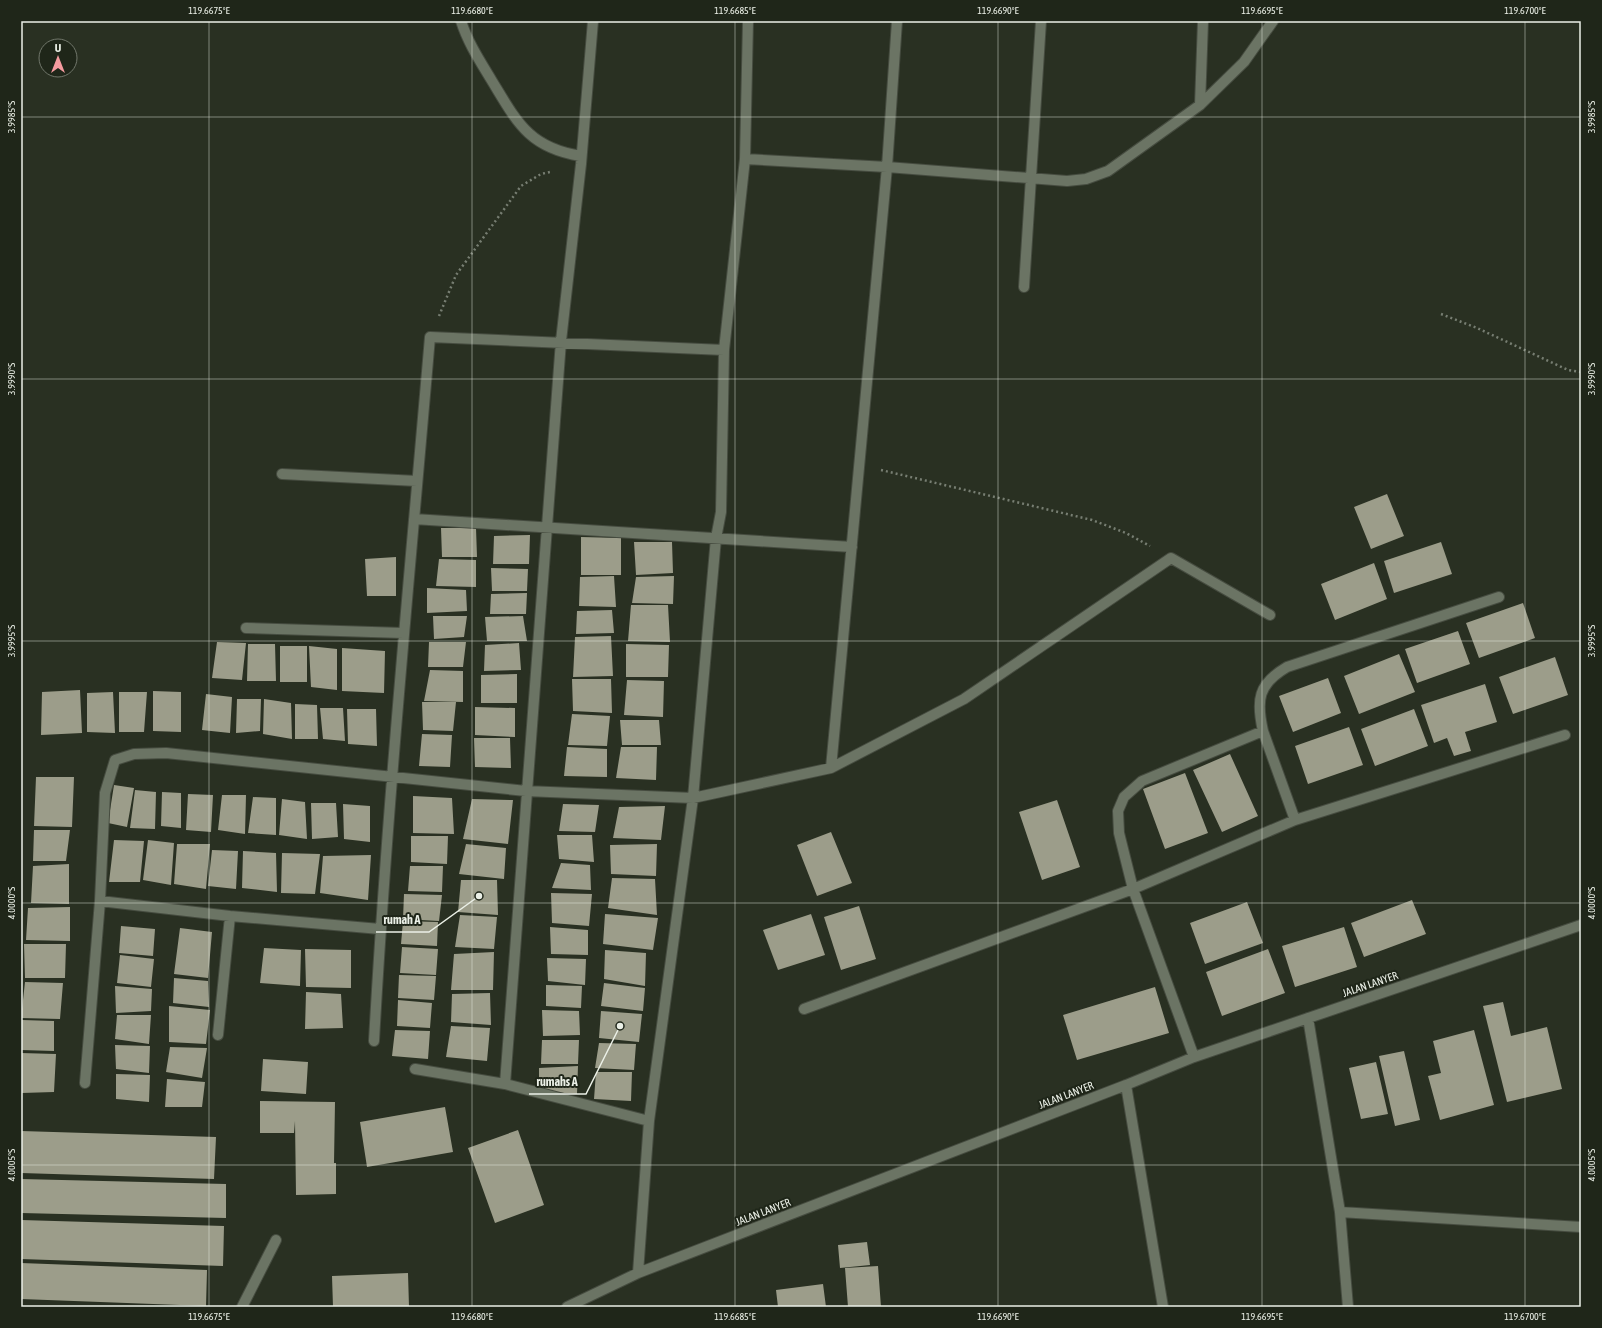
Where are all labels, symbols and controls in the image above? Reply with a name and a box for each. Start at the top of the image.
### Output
text: 119.6675°E [188,5,231,16]
text: 119.6680°E [451,5,494,16]
text: 119.6685°E [714,5,757,16]
text: 119.6690°E [977,5,1020,16]
text: 119.6695°E [1241,5,1284,16]
text: 119.6700°E [1504,5,1547,16]
north arrow [38,38,78,78]
text: U [55,42,61,54]
text: 3.9985°S [6,101,17,133]
text: 3.9985°S [1586,101,1597,133]
text: 3.9990°S [6,363,17,395]
text: 3.9990°S [1586,363,1597,395]
text: 3.9995°S [6,625,17,657]
text: 3.9995°S [1586,625,1597,657]
text: 4.0000°S [6,887,17,919]
text: 4.0000°S [1586,887,1597,919]
callout: rumah A [376,908,429,932]
text: rumah A [384,913,421,927]
street label: JALAN LANYER [1341,969,1400,999]
callout: rumahs A [529,1070,586,1094]
text: rumahs A [536,1075,578,1089]
street label: JALAN LANYER [1037,1079,1096,1111]
text: 4.0005°S [6,1149,17,1181]
text: 4.0005°S [1586,1149,1597,1181]
street label: JALAN LANYER [734,1196,793,1228]
text: 119.6675°E [188,1311,231,1322]
text: 119.6680°E [451,1311,494,1322]
text: 119.6685°E [714,1311,757,1322]
text: 119.6690°E [977,1311,1020,1322]
text: 119.6695°E [1241,1311,1284,1322]
text: 119.6700°E [1504,1311,1547,1322]

